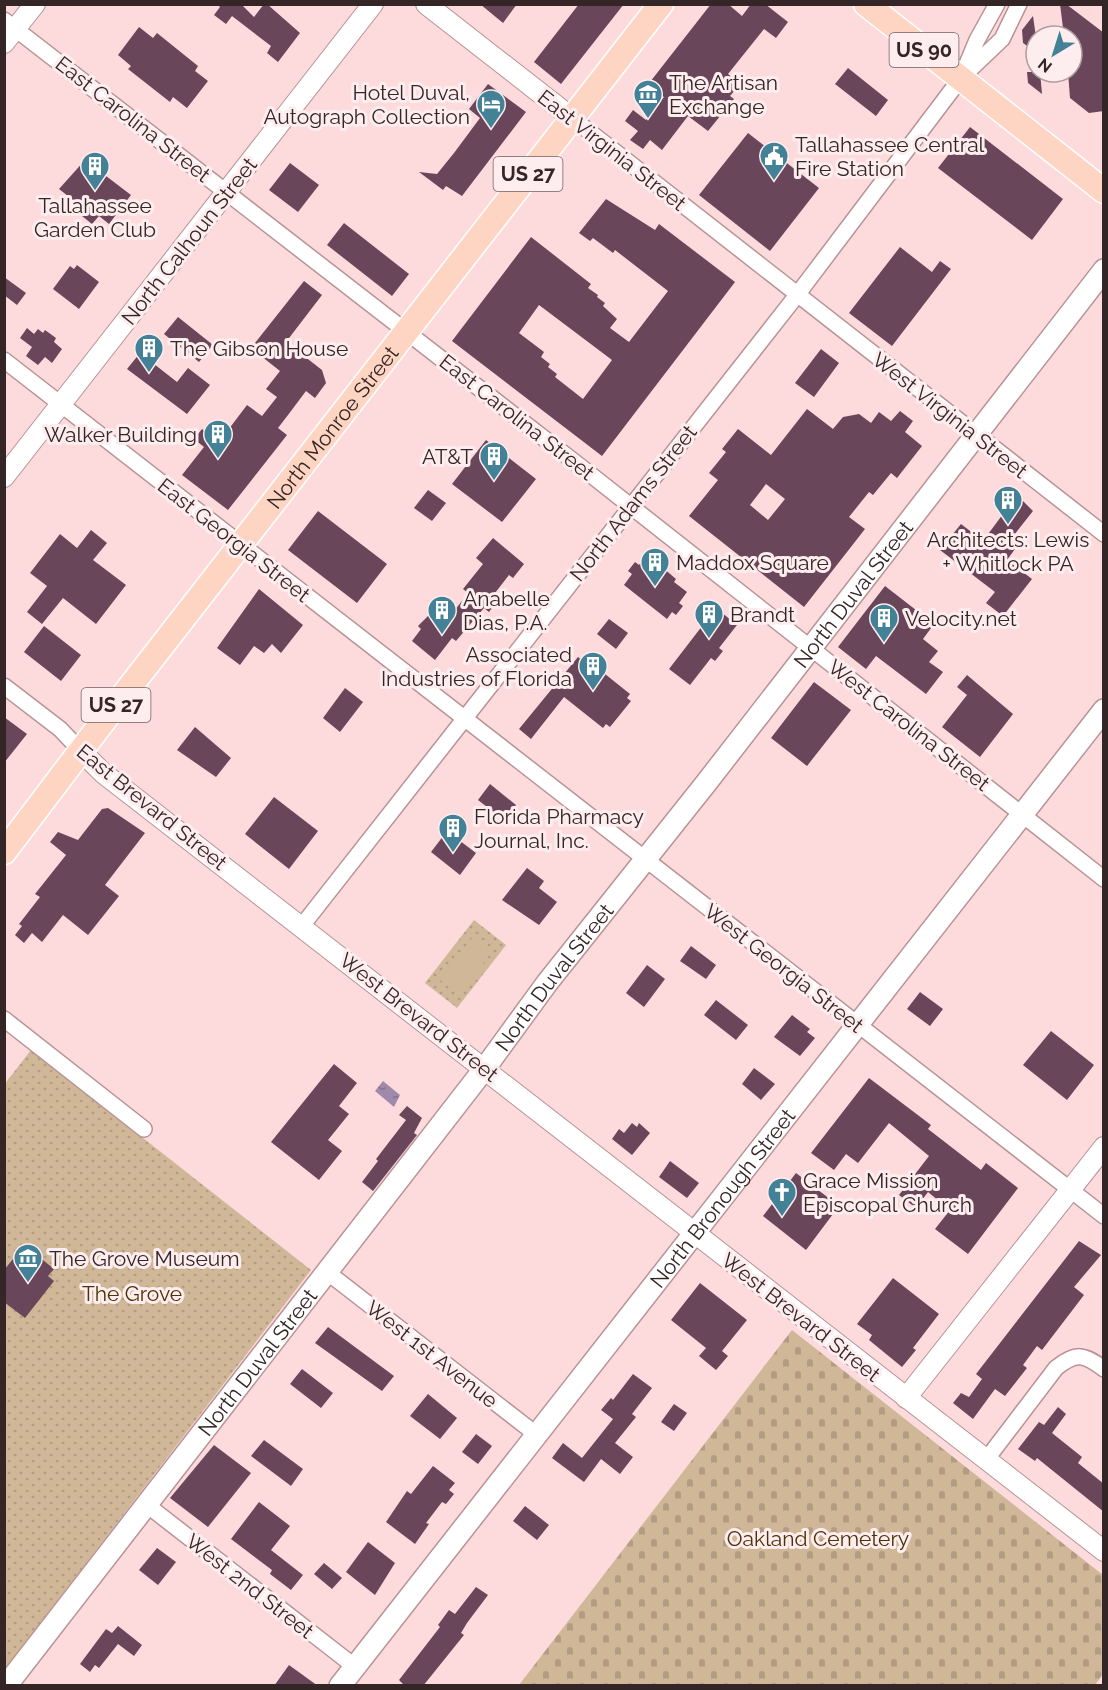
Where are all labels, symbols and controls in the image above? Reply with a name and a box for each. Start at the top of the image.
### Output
north arrow [1024,24,1084,84]
road number: US 90 [890,33,958,67]
street label: East Carolina Street [51,51,215,187]
text: N [1034,54,1056,77]
place label: The Artisan Exchange [669,70,778,119]
museum icon: The Artisan Exchange [632,78,664,120]
place label: Hotel Duval, Autograph Collection [263,80,470,129]
street label: East Virginia Street [533,84,691,216]
hotel icon: Hotel Duval, Autograph Collection [475,88,507,130]
place label: Tallahassee Central Fire Station [795,132,985,181]
public building icon: Tallahassee Central Fire Station [758,140,790,182]
building icon: Tallahassee Garden Club [79,150,111,192]
street label: North Calhoun Street [116,152,262,330]
road number: US 27 [494,157,562,191]
place label: Tallahassee Garden Club [34,193,156,242]
building icon: The Gibson House [133,332,165,374]
place label: The Gibson House [170,336,348,361]
street label: North Monroe Street [261,341,403,513]
street label: West Virginia Street [867,347,1033,483]
street label: East Carolina Street [435,349,599,485]
building icon: Walker Building [202,418,234,460]
street label: North Adams Street [564,420,702,586]
place label: Walker Building [44,422,197,447]
building icon: AT&T [478,440,510,482]
place label: AT&T [422,444,473,469]
street label: East Georgia Street [153,473,315,607]
building icon: Architects: Lewis + Whitlock PA [992,484,1024,526]
street label: North Duval Street [788,515,918,672]
place label: Architects: Lewis + Whitlock PA [927,527,1089,576]
building icon: Maddox Square [639,546,671,588]
place label: Maddox Square [676,550,829,575]
place label: Anabelle Dias, P.A. [463,586,550,635]
building icon: Anabelle Dias, P.A. [426,594,458,636]
building icon: Brandt [693,598,725,640]
place label: Brandt [730,602,795,627]
building icon: Velocity.net [868,602,900,644]
place label: Velocity.net [905,606,1017,631]
place label: Associated Industries of Florida [381,642,572,691]
building icon: Associated Industries of Florida [577,650,609,692]
street label: West Carolina Street [823,654,995,796]
road number: US 27 [82,688,150,722]
street label: East Brevard Street [72,739,232,875]
place label: Florida Pharmacy Journal, Inc. [474,804,644,853]
building icon: Florida Pharmacy Journal, Inc. [437,812,469,854]
street label: North Duval Street [489,898,618,1056]
street label: West Georgia Street [699,898,869,1038]
street label: West Brevard Street [335,947,503,1087]
street label: North Bronough Street [644,1103,800,1292]
place label: Grace Mission Episcopal Church [803,1168,972,1217]
church icon: Grace Mission Episcopal Church [766,1176,798,1218]
museum icon: The Grove Museum [12,1242,44,1284]
place label: The Grove Museum [49,1246,240,1271]
street label: West Brevard Street [717,1247,885,1387]
park label: The Grove [82,1281,182,1306]
street label: North Duval Street [192,1283,322,1440]
street label: West 1st Avenue [361,1295,503,1413]
park label: Oakland Cemetery [727,1526,909,1551]
street label: West 2nd Street [181,1528,319,1644]

